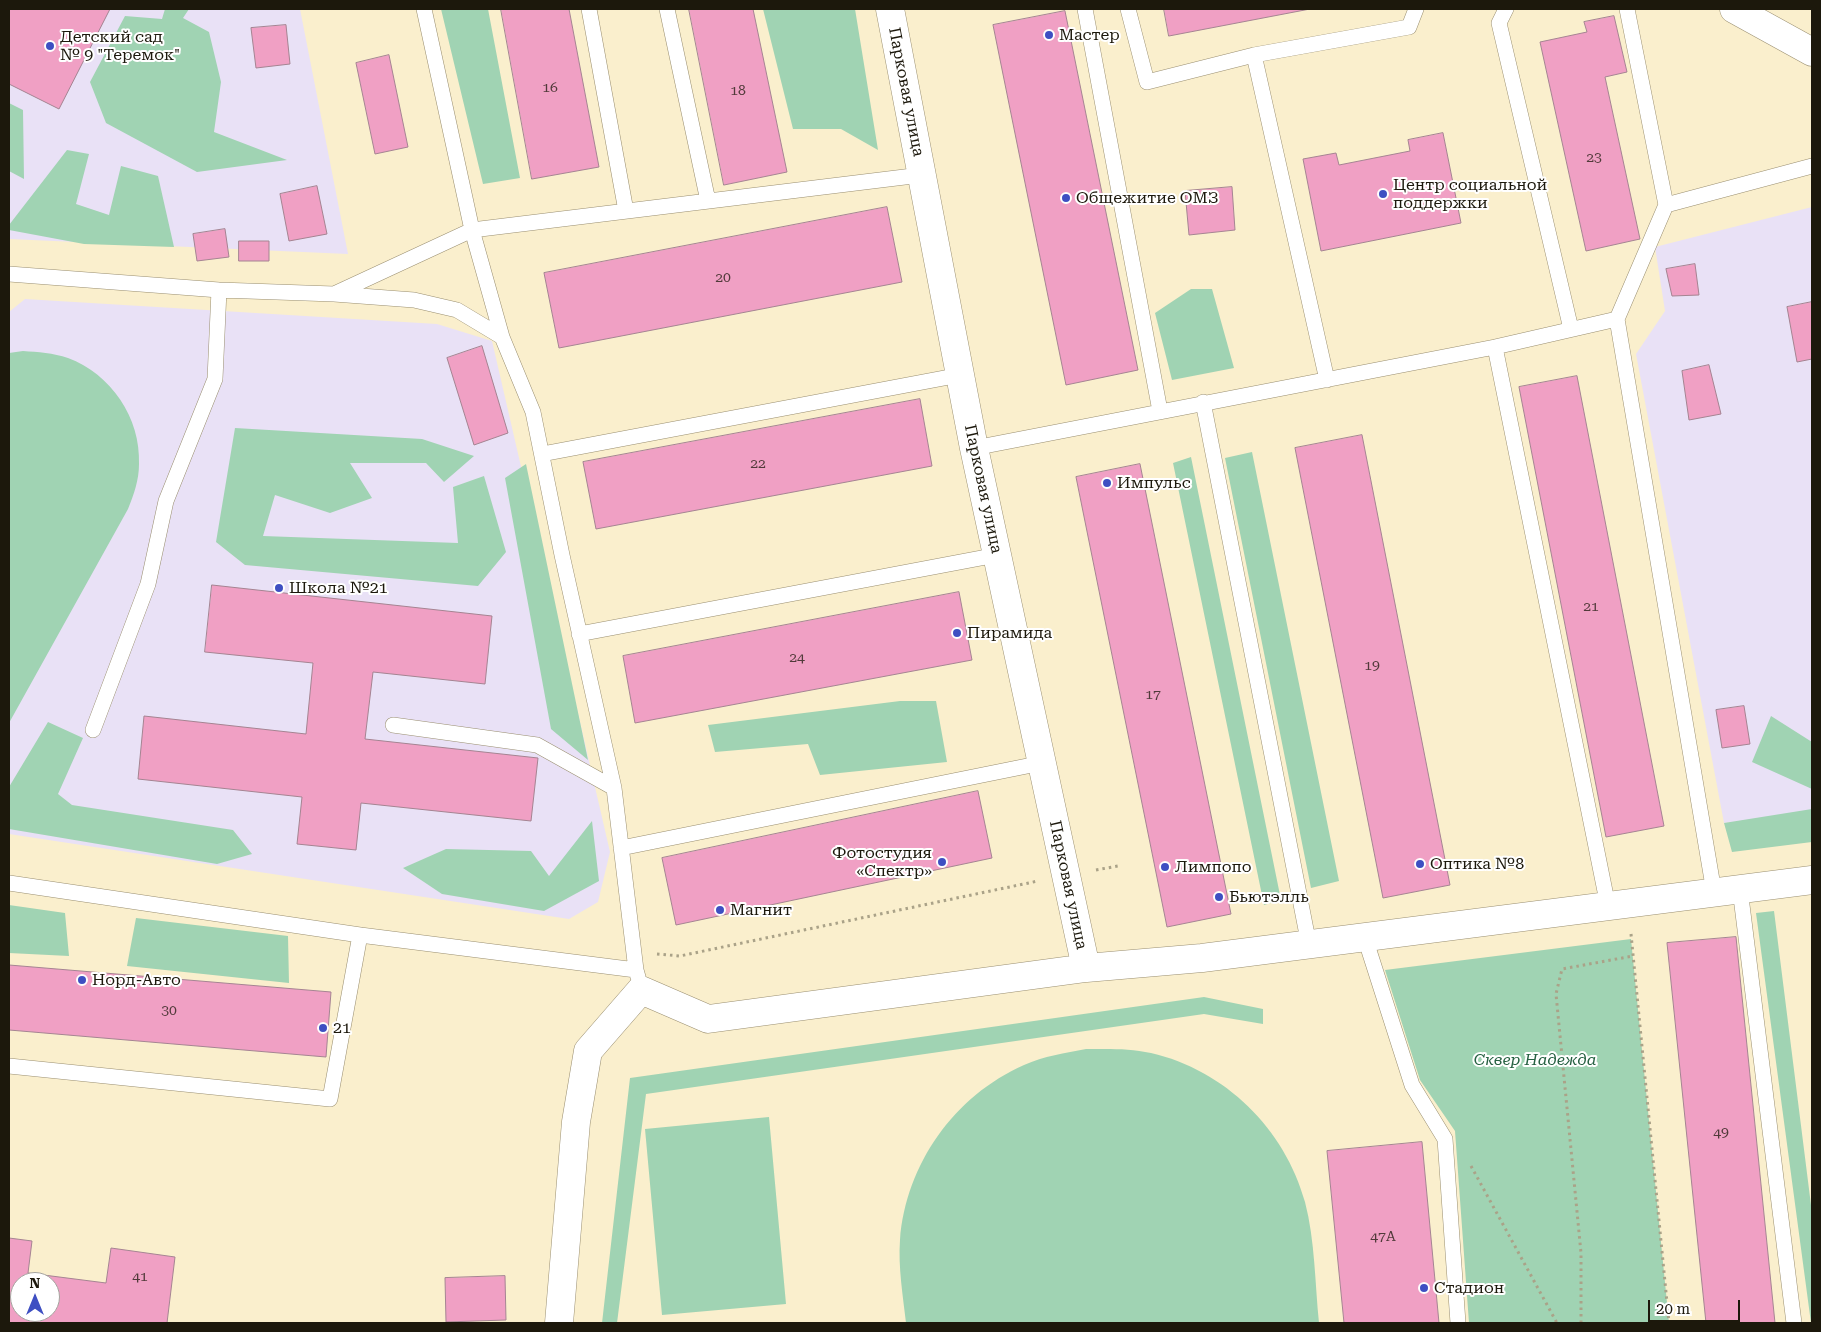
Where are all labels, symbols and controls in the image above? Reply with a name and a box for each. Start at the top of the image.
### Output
place label: Мастер [1059,25,1120,45]
street label: Парковая улица [884,26,928,158]
place label: Детский сад № 9 "Теремок" [60,27,180,65]
marker: Мастер [1043,29,1055,41]
marker: Детский сад № 9 "Теремок" [44,40,56,52]
house number: 16 [542,80,558,96]
house number: 18 [730,83,746,99]
house number: 23 [1586,150,1602,166]
place label: Центр социальной поддержки [1393,175,1547,213]
place label: Общежитие ОМЗ [1076,188,1219,208]
marker: Центр социальной поддержки [1377,188,1389,200]
marker: Общежитие ОМЗ [1060,192,1072,204]
house number: 20 [715,270,731,286]
street label: Парковая улица [960,423,1006,555]
house number: 22 [750,456,766,472]
place label: Импульс [1117,473,1191,493]
marker: Импульс [1101,477,1113,489]
place label: Школа №21 [289,578,388,598]
marker: Школа №21 [273,582,285,594]
house number: 21 [1583,599,1599,615]
place label: Пирамида [967,623,1052,643]
marker: Пирамида [951,627,963,639]
house number: 24 [789,650,805,666]
house number: 19 [1364,658,1380,674]
house number: 17 [1145,687,1161,703]
street label: Парковая улица [1045,819,1091,951]
place label: Фотостудия «Спектр» [832,843,932,881]
place label: Оптика №8 [1430,854,1524,874]
marker: Фотостудия «Спектр» [936,856,948,868]
place label: Лимпопо [1175,857,1252,877]
marker: Оптика №8 [1414,858,1426,870]
marker: Лимпопо [1159,861,1171,873]
place label: Бьютэлль [1229,887,1309,907]
marker: Бьютэлль [1213,891,1225,903]
place label: Магнит [730,900,792,920]
marker: Магнит [714,904,726,916]
place label: Норд-Авто [92,970,181,990]
marker: Норд-Авто [76,974,88,986]
house number: 30 [161,1003,177,1019]
place label: 21 [333,1018,351,1038]
marker: 21 [317,1022,329,1034]
park label: Сквер Надежда [1474,1050,1596,1070]
house number: 49 [1713,1125,1729,1141]
house number: 47А [1370,1229,1396,1245]
house number: 41 [132,1269,148,1285]
north arrow [10,1272,60,1322]
text: N [30,1275,40,1291]
place label: Стадион [1434,1278,1504,1298]
marker: Стадион [1418,1282,1430,1294]
scale bar [1651,1290,1744,1322]
text: 20 m [1656,1300,1690,1318]

